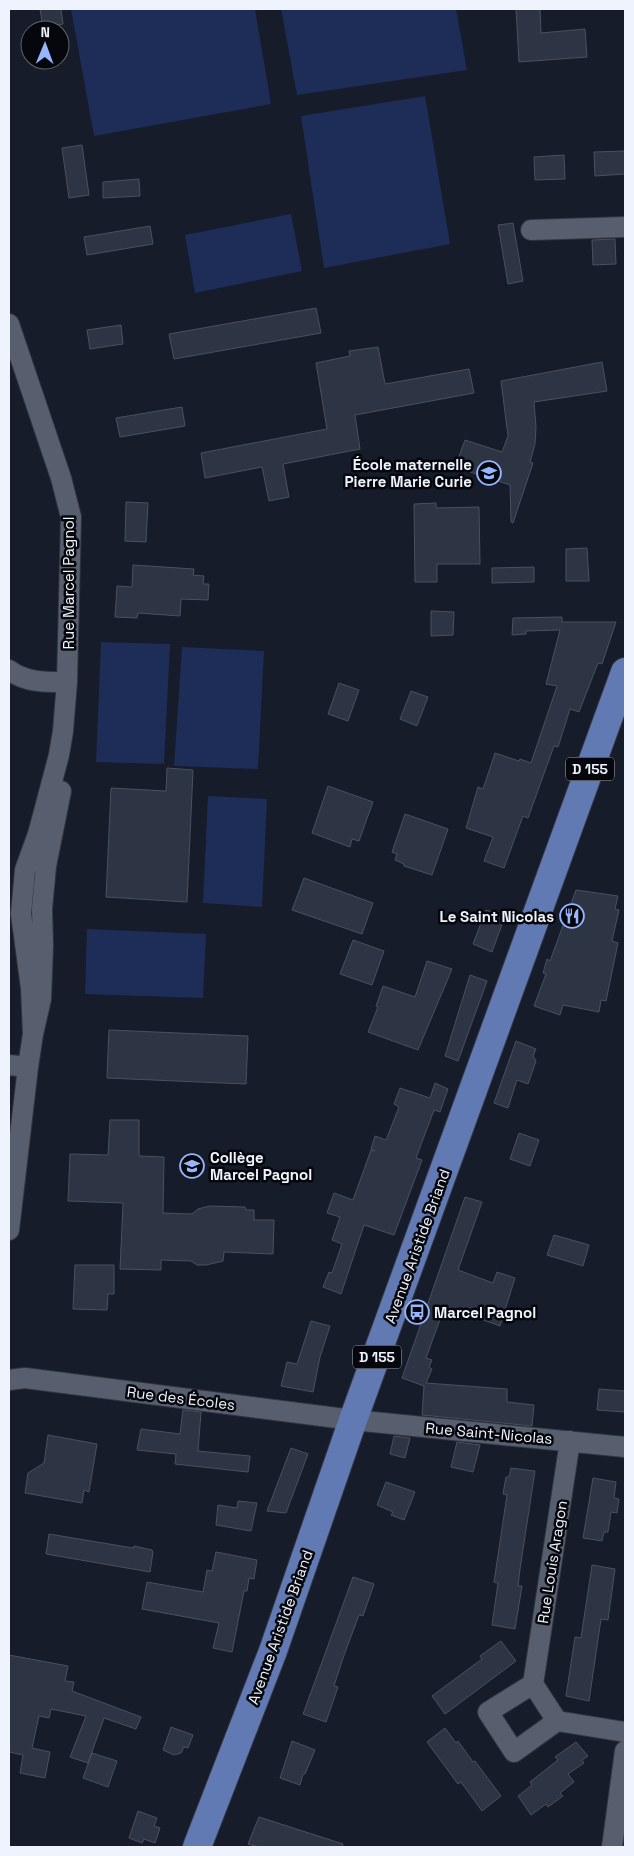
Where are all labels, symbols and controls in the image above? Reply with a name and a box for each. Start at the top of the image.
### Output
north arrow [20,20,70,70]
text: N [40,23,50,41]
place label: École maternelle Pierre Marie Curie [344,455,472,491]
school or university icon: École maternelle Pierre Marie Curie [476,460,502,486]
street label: Rue Marcel Pagnol [59,517,78,649]
road number: D 155 [566,758,614,781]
restaurant icon: Le Saint Nicolas [559,903,585,929]
place label: Le Saint Nicolas [440,907,554,926]
place label: Collège Marcel Pagnol [210,1148,312,1184]
school or university icon: Collège Marcel Pagnol [179,1153,205,1179]
street label: Avenue Aristide Briand [380,1166,454,1326]
bus stop icon: Marcel Pagnol [404,1299,430,1325]
place label: Marcel Pagnol [434,1303,536,1322]
road number: D 155 [353,1345,401,1368]
street label: Rue des Écoles [126,1382,236,1414]
street label: Rue Saint-Nicolas [425,1418,553,1448]
street label: Rue Louis Aragon [533,1499,571,1625]
street label: Avenue Aristide Briand [243,1547,317,1707]

